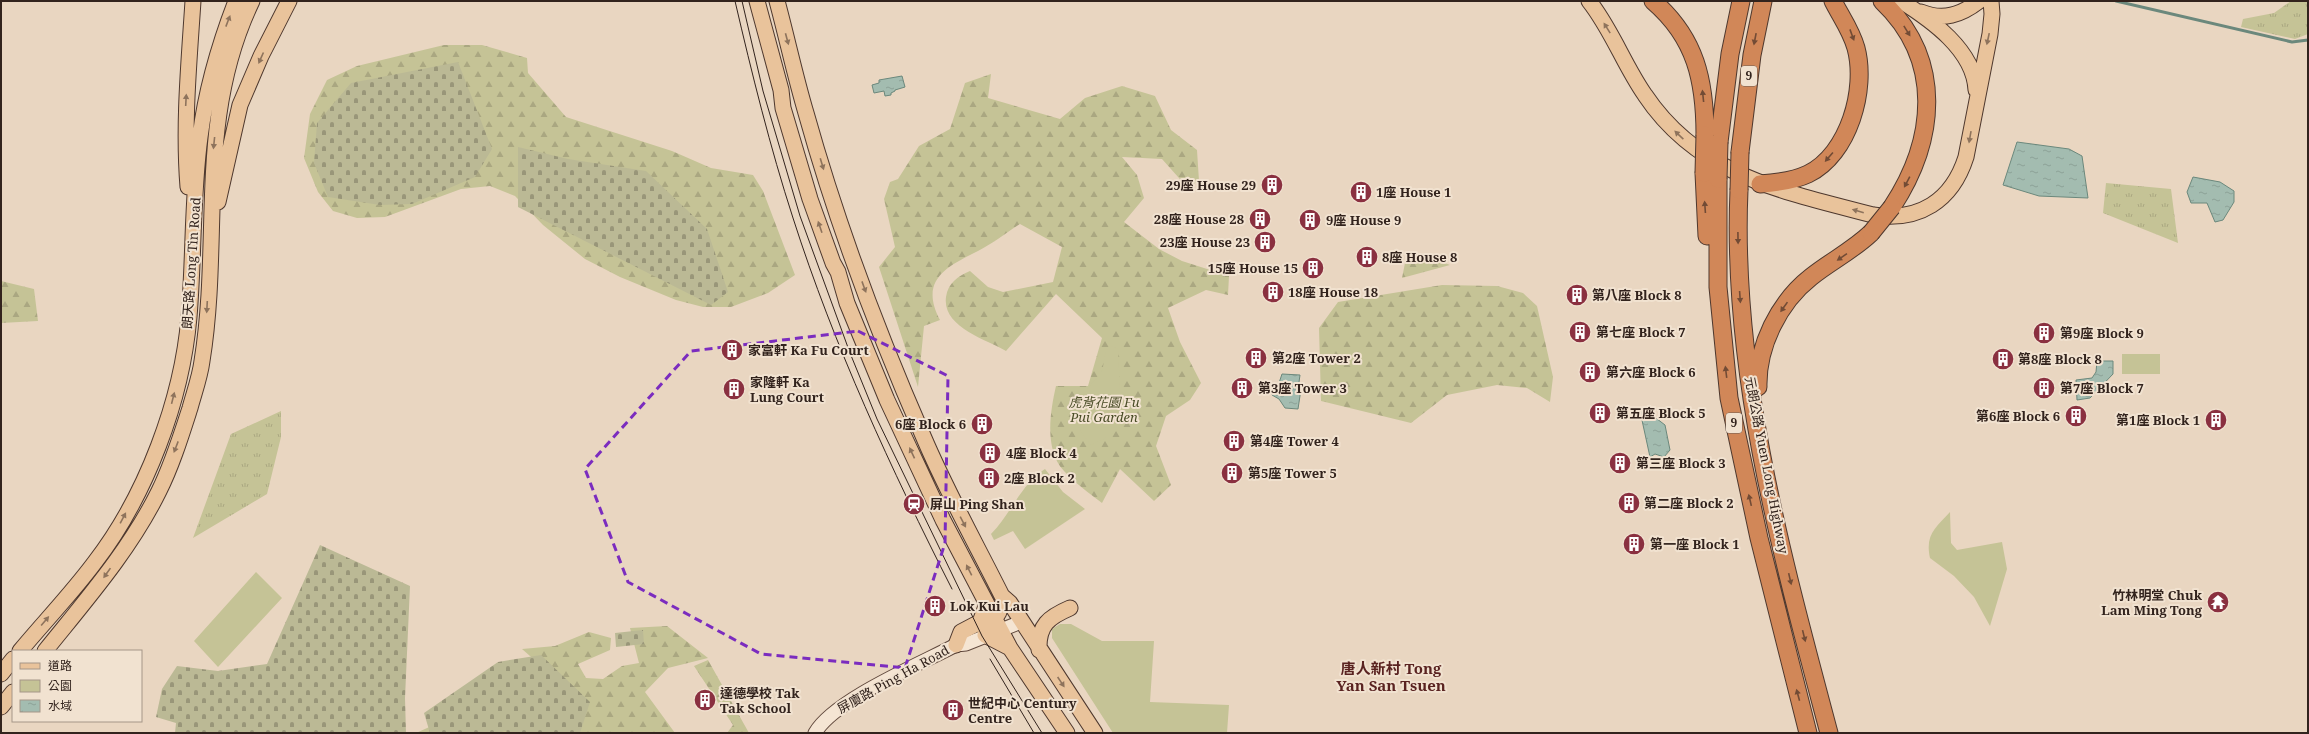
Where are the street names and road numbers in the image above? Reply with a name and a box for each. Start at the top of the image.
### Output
road number: 9 [1741,66,1757,86]
street label: 朗天路 Long Tin Road [177,197,205,329]
street label: 元朗公路 Yuen Long Highway [1741,375,1793,556]
road number: 9 [1726,413,1742,433]
street label: 屏廈路 Ping Ha Road [834,641,952,717]

